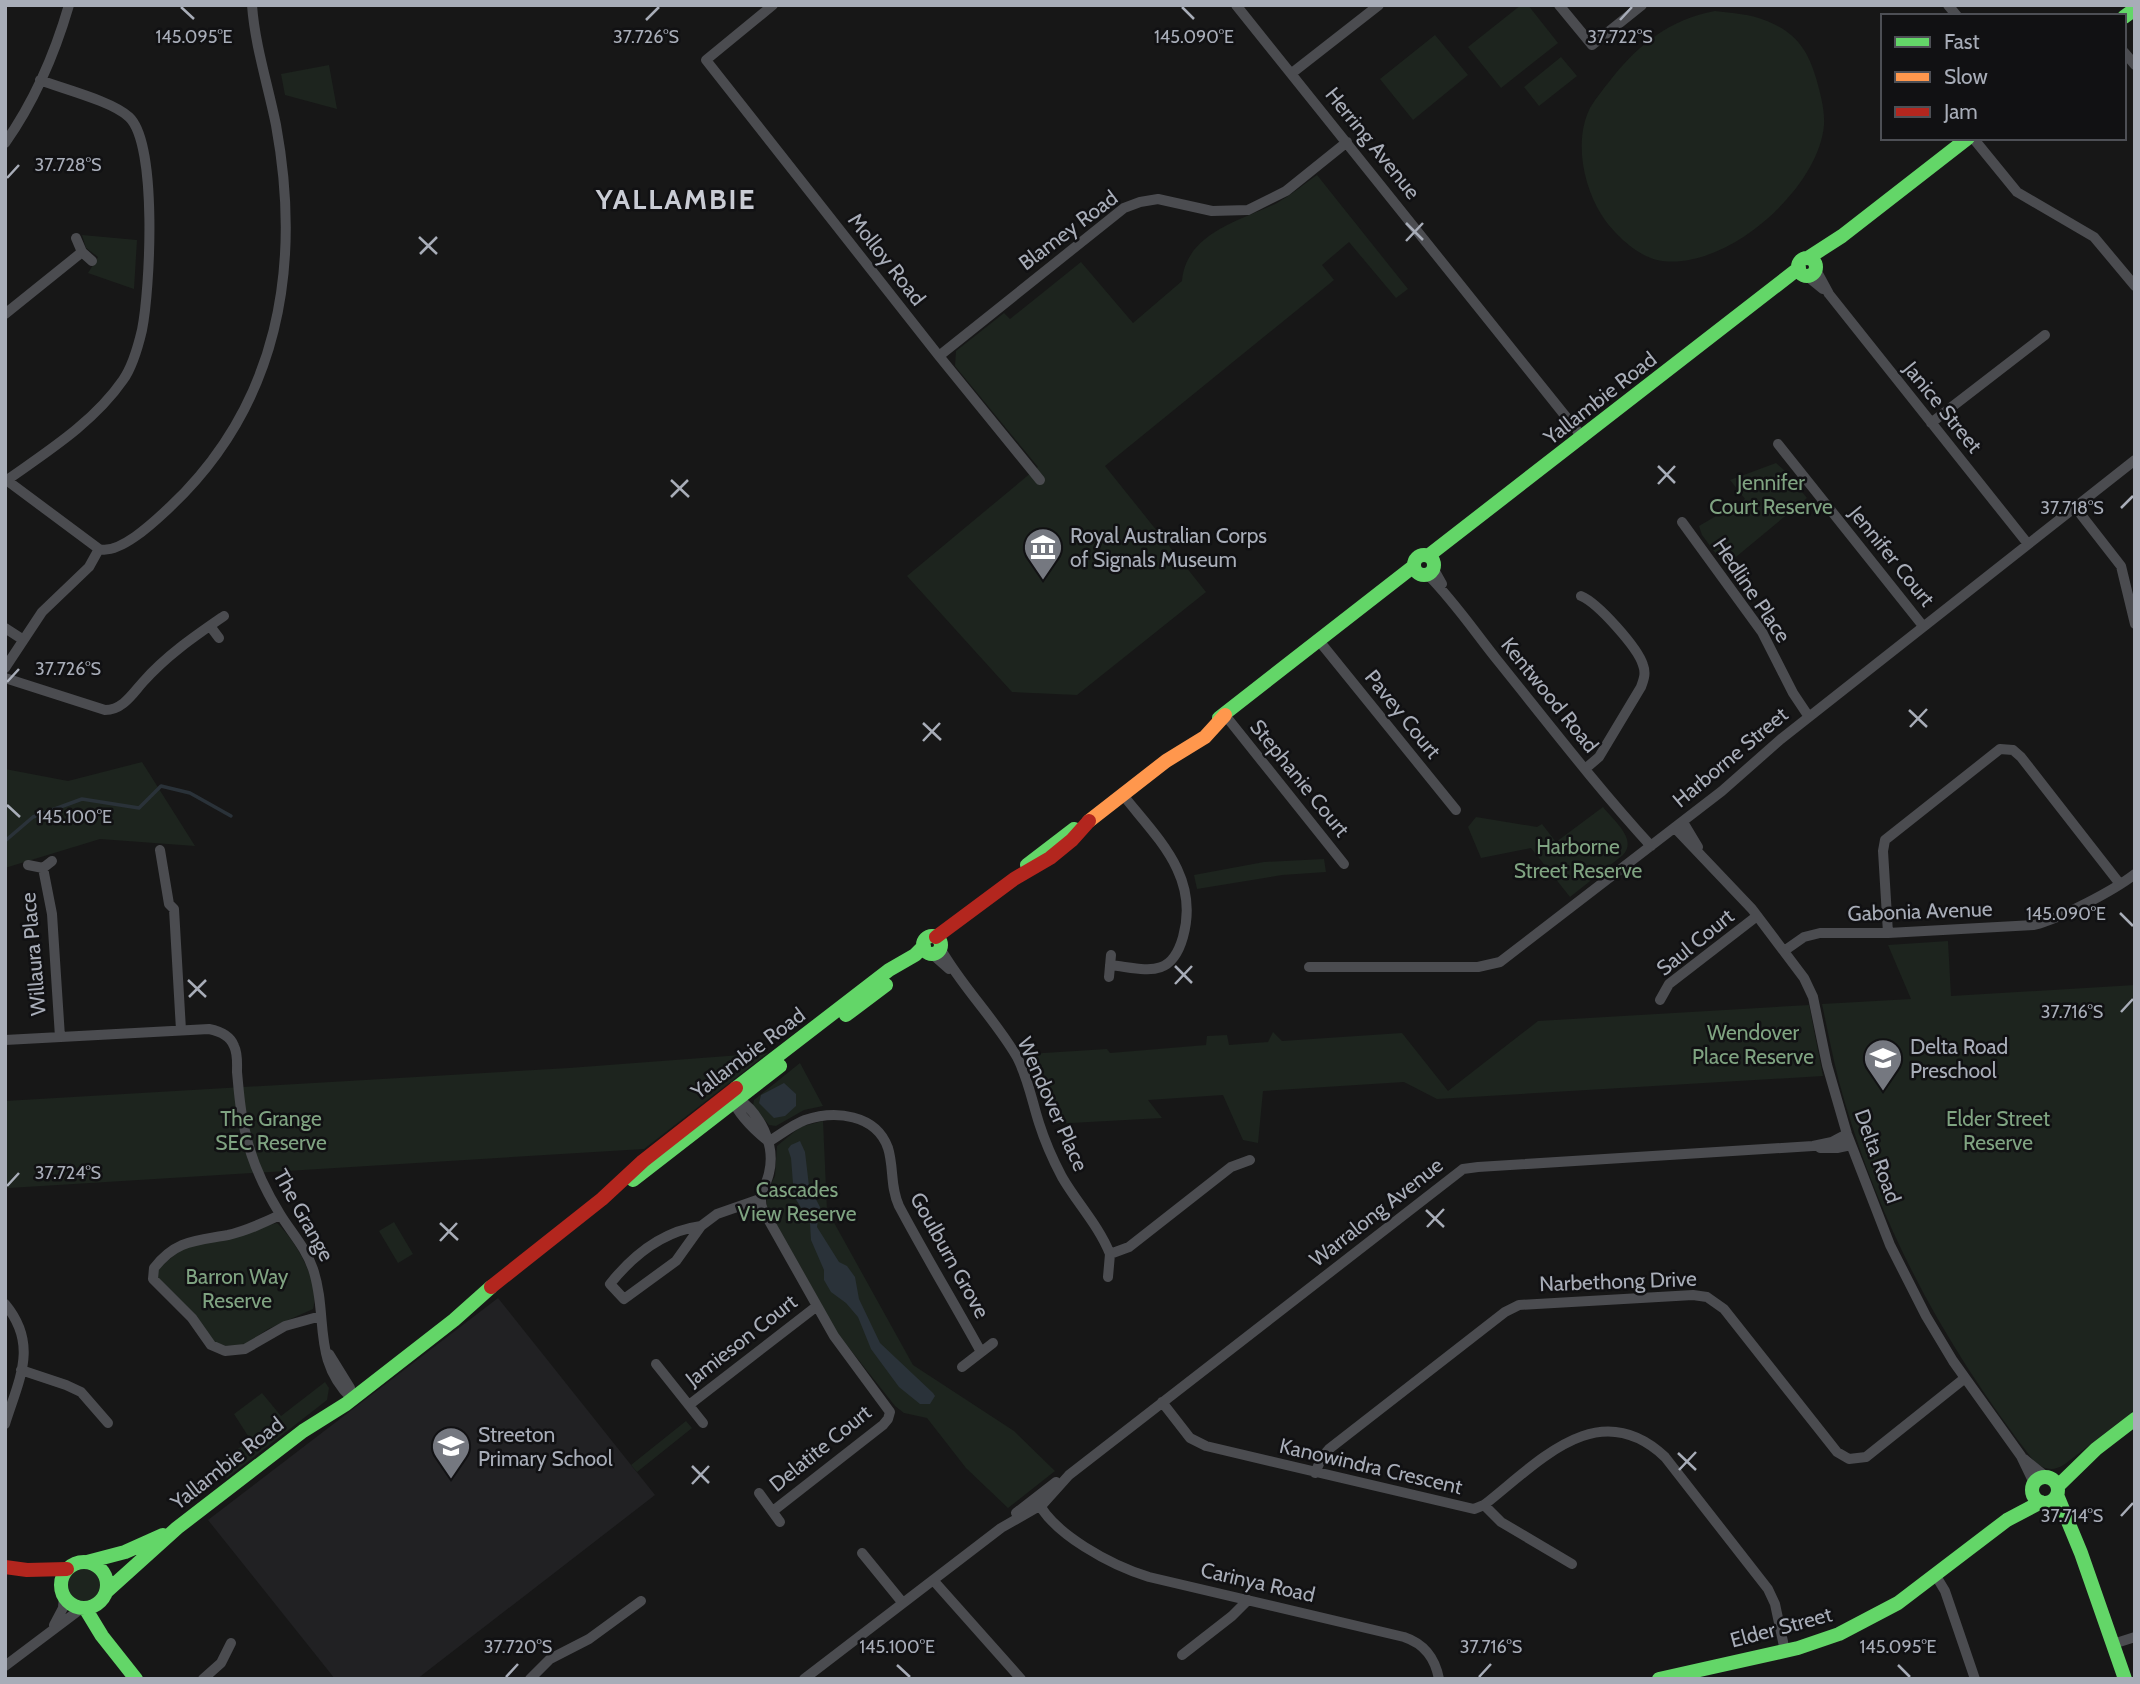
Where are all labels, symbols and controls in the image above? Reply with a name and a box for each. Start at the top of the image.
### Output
legend [1881,14,2126,140]
text: 145.095°E [155,26,233,48]
text: 37.726°S [613,26,679,48]
text: 145.090°E [1154,26,1234,48]
text: 37.722°S [1587,26,1653,48]
text: Fast [1944,29,1980,54]
text: Slow [1944,64,1988,89]
street label: Herring Avenue [1320,82,1426,204]
text: Jam [1943,99,1978,124]
text: 37.728°S [35,154,101,176]
district label: YALLAMBIE [595,182,756,216]
street label: Blamey Road [1014,185,1122,275]
street label: Molloy Road [843,208,931,310]
street label: Yallambie Road [1538,346,1661,450]
street label: Janice Street [1898,356,1987,458]
park label: Jennifer Court Reserve [1709,470,1833,519]
text: 37.718°S [2040,497,2104,519]
street label: Jennifer Court [1843,500,1940,611]
place label: Royal Australian Corps of Signals Museum [1070,523,1267,572]
museum icon: Royal Australian Corps of Signals Museum [1022,526,1064,581]
street label: Hedline Place [1708,533,1796,647]
street label: Kentwood Road [1496,632,1604,758]
text: 37.726°S [35,658,101,680]
street label: Pavey Court [1360,665,1446,763]
street label: Harborne Street [1667,702,1793,812]
street label: Stephanie Court [1245,714,1355,842]
text: 145.100°E [36,806,112,828]
park label: Harborne Street Reserve [1514,834,1643,883]
street label: Willaura Place [15,891,51,1017]
street label: Gabonia Avenue [1847,896,1993,926]
street label: Saul Court [1651,903,1739,981]
text: 145.090°E [2026,903,2106,925]
text: 37.716°S [2041,1001,2103,1023]
street label: Yallambie Road [685,1002,810,1105]
park label: Wendover Place Reserve [1692,1020,1814,1069]
street label: Wendover Place [1012,1033,1094,1175]
place label: Delta Road Preschool [1910,1034,2008,1083]
school or university icon: Delta Road Preschool [1862,1037,1904,1092]
park label: The Grange SEC Reserve [215,1106,327,1155]
street label: Delta Road [1849,1106,1907,1206]
park label: Elder Street Reserve [1946,1106,2050,1155]
street label: Warralong Avenue [1304,1152,1448,1272]
text: 37.724°S [35,1162,101,1184]
street label: The Grange [268,1165,340,1266]
park label: Cascades View Reserve [738,1177,857,1226]
street label: Goulburn Grove [905,1188,995,1322]
park label: Barron Way Reserve [186,1264,289,1313]
street label: Narbethong Drive [1539,1266,1697,1296]
street label: Jamieson Court [680,1289,802,1392]
street label: Delatite Court [764,1399,876,1497]
street label: Yallambie Road [165,1411,288,1515]
place label: Streeton Primary School [478,1422,613,1471]
school or university icon: Streeton Primary School [430,1425,472,1480]
street label: Kanowindra Crescent [1277,1433,1465,1499]
text: 37.714°S [2041,1505,2103,1527]
street label: Carinya Road [1198,1557,1318,1607]
street label: Elder Street [1727,1601,1835,1653]
text: 37.720°S [484,1636,552,1658]
text: 145.100°E [859,1636,935,1658]
text: 37.716°S [1460,1636,1522,1658]
text: 145.095°E [1859,1636,1937,1658]

